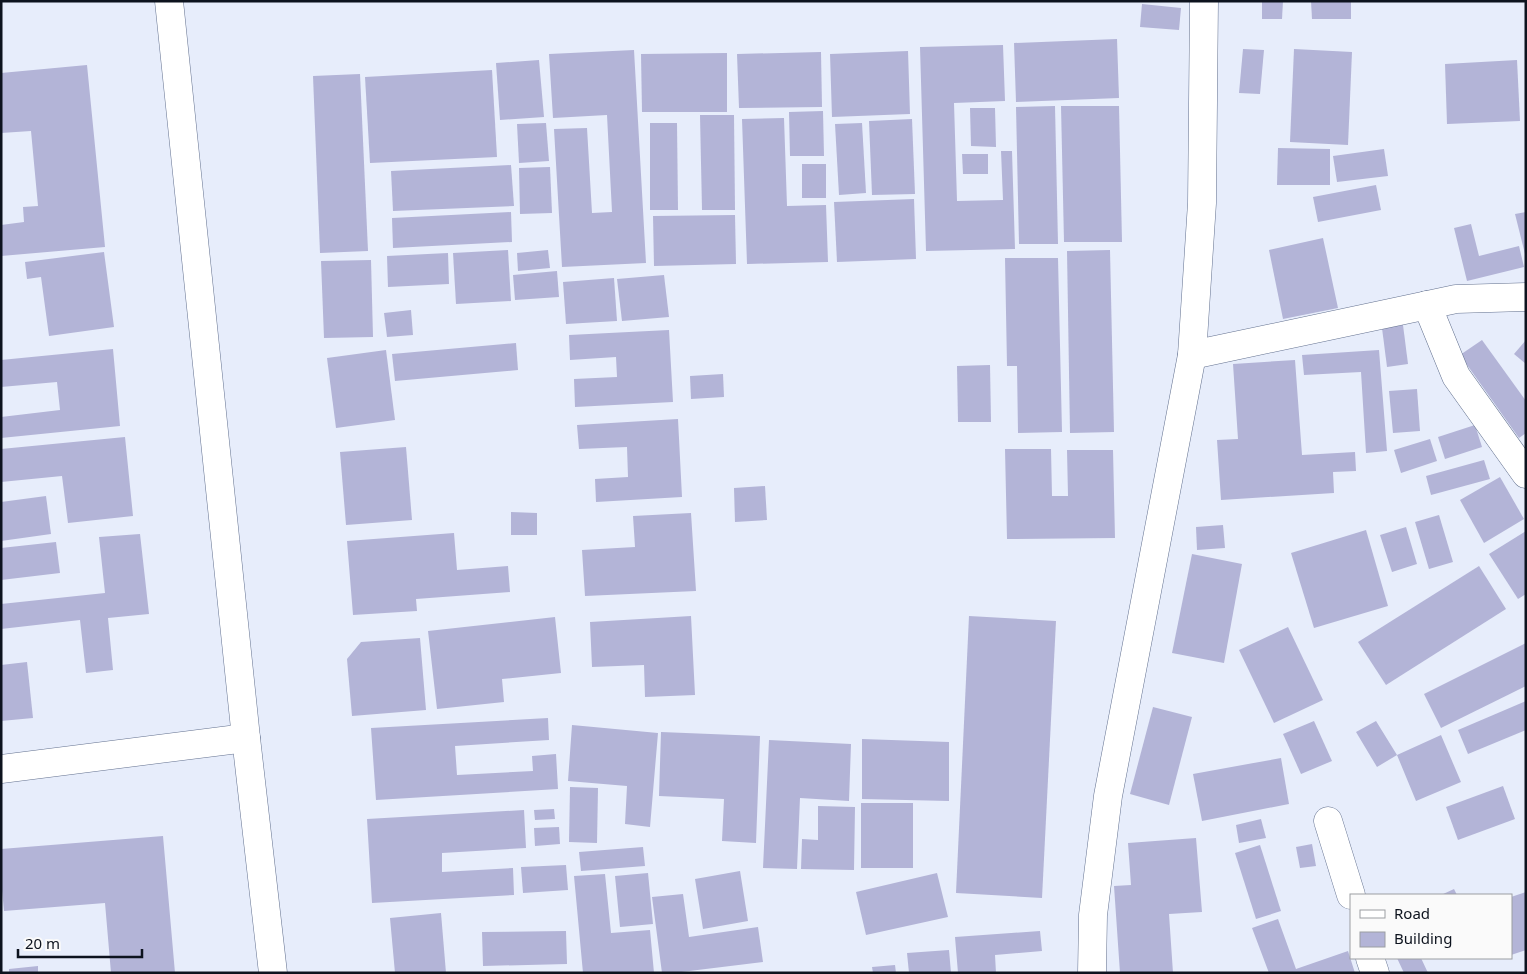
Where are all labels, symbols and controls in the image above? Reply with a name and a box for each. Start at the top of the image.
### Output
legend [1350,894,1512,959]
text: Road [1394,903,1430,923]
scale bar [18,926,141,958]
text: Building [1394,928,1452,948]
text: 20 m [25,933,60,953]

